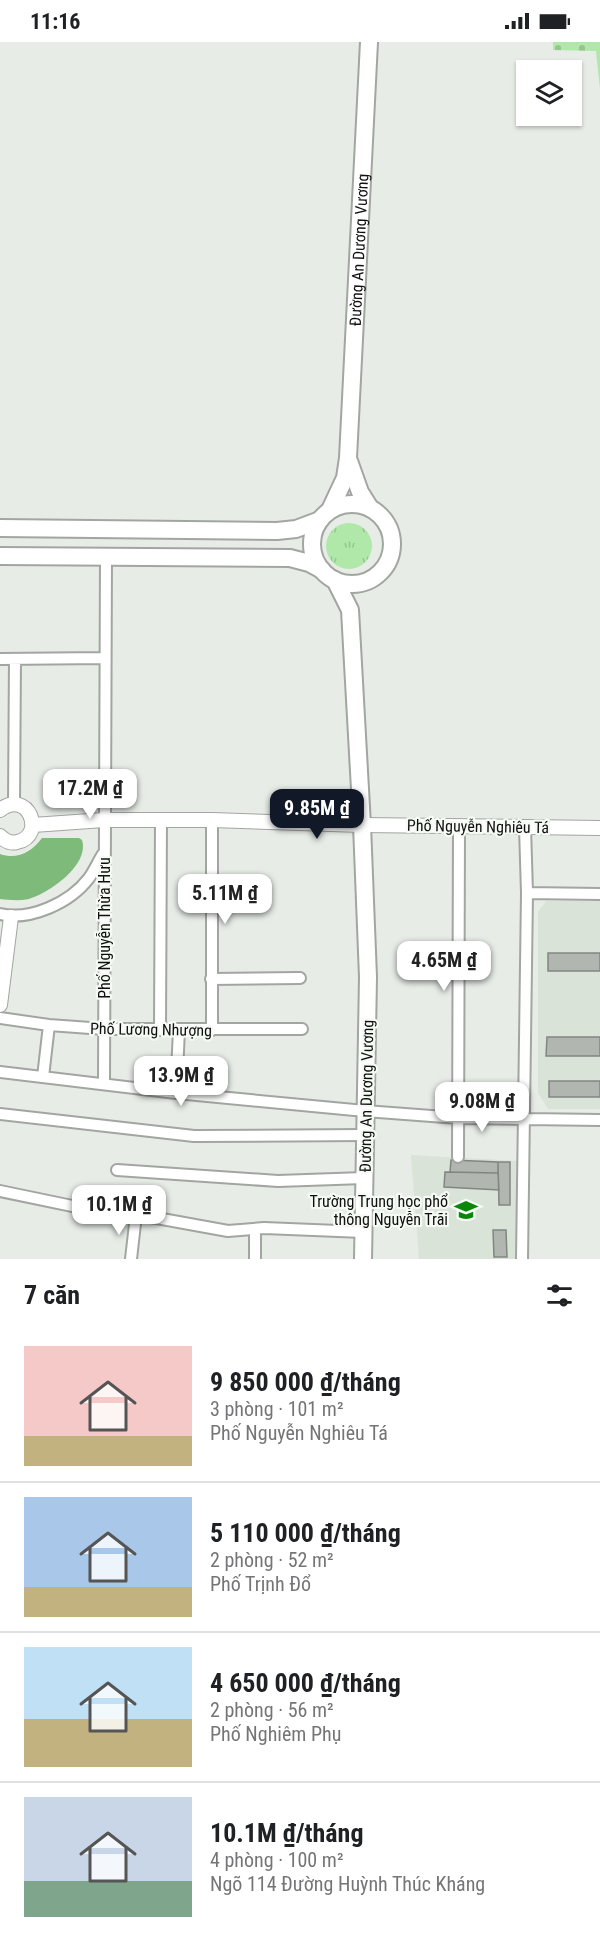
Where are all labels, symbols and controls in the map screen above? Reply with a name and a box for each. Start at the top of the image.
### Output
text: 11:16 [30,9,81,34]
map controls [516,60,582,126]
button: layers [516,60,582,126]
street label: Đường An Dương Vương [346,173,372,327]
pin: 17.2M ₫ [35,769,145,820]
text: 17.2M ₫ [57,776,123,800]
pin: 9.85M ₫ [262,789,372,840]
text: 9.85M ₫ [284,796,350,820]
street label: Phố Nguyễn Nghiêu Tá [407,816,549,837]
street label: Phố Nguyễn Thừa Hưu [95,857,114,999]
pin: 5.11M ₫ [170,874,280,925]
text: 5.11M ₫ [192,881,258,905]
pin: 4.65M ₫ [389,941,499,992]
text: 4.65M ₫ [411,948,477,972]
street label: Phố Lương Nhượng [90,1019,212,1040]
street label: Đường An Dương Vương [356,1019,377,1173]
pin: 13.9M ₫ [126,1056,236,1107]
text: 13.9M ₫ [148,1063,214,1087]
pin: 9.08M ₫ [427,1082,537,1133]
text: 9.08M ₫ [449,1089,515,1113]
pin: 10.1M ₫ [64,1185,174,1236]
text: 10.1M ₫ [86,1192,152,1216]
place label: Trường Trung học phổ thông Nguyễn Trãi [309,1192,448,1229]
school or university icon: Trường Trung học phổ thông Nguyễn Trãi [453,1197,479,1223]
icon: filters [543,1279,576,1312]
text: 7 căn [24,1280,80,1310]
text: 9 850 000 ₫/tháng [210,1367,401,1397]
icon: home [72,1370,144,1442]
text: 3 phòng · 101 m² [210,1397,344,1421]
text: Phố Nguyễn Nghiêu Tá [210,1421,388,1445]
text: 5 110 000 ₫/tháng [210,1518,401,1548]
icon: home [72,1521,144,1593]
text: 2 phòng · 52 m² [210,1548,334,1572]
text: Phố Trịnh Đổ [210,1572,311,1596]
text: 4 650 000 ₫/tháng [210,1668,401,1698]
icon: home [72,1671,144,1743]
text: 2 phòng · 56 m² [210,1698,334,1722]
text: Phố Nghiêm Phụ [210,1722,341,1746]
text: 10.1M ₫/tháng [210,1818,364,1848]
icon: home [72,1821,144,1893]
text: 4 phòng · 100 m² [210,1848,344,1872]
text: Ngõ 114 Đường Huỳnh Thúc Kháng [210,1872,485,1896]

